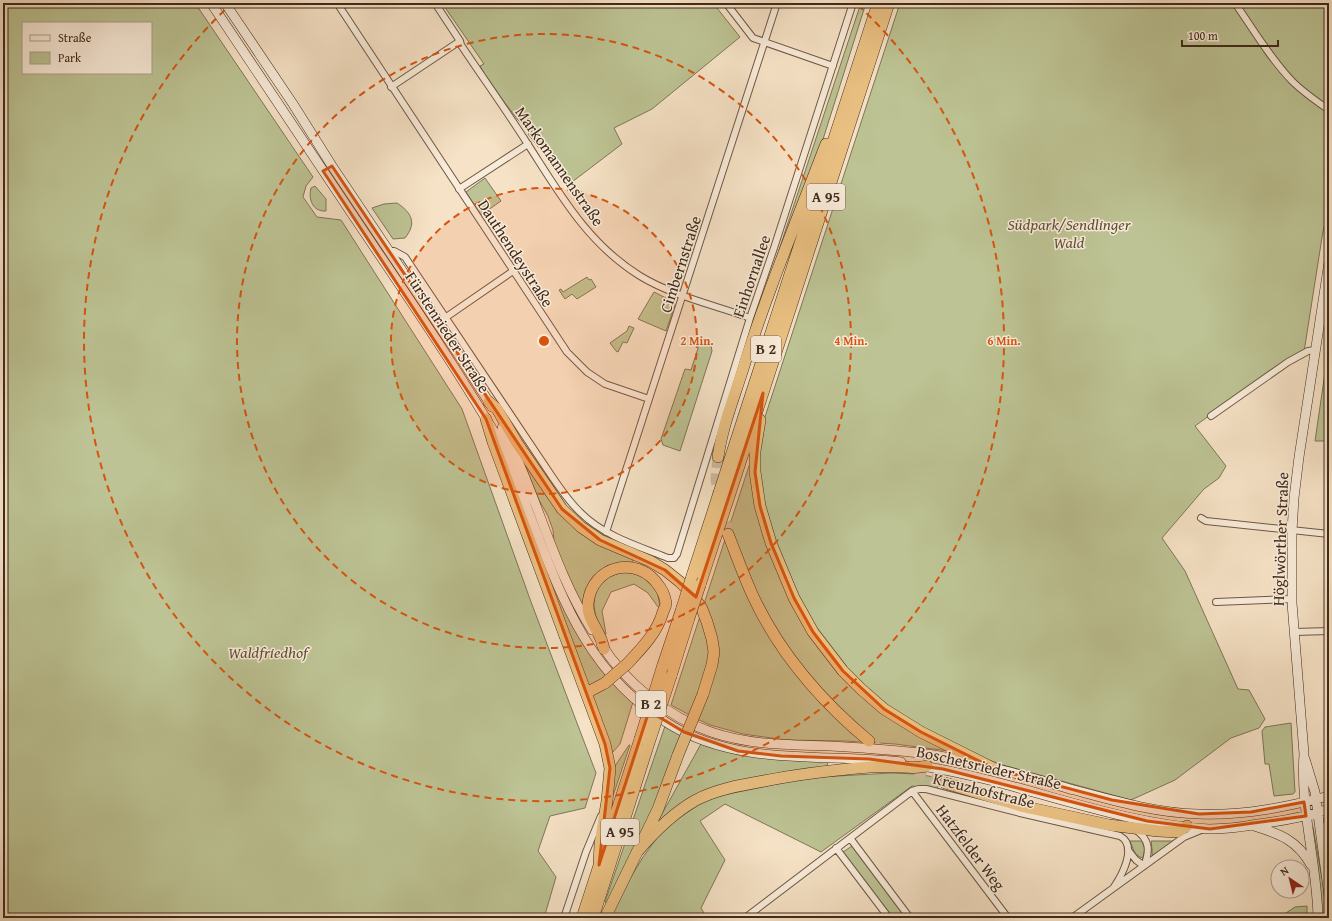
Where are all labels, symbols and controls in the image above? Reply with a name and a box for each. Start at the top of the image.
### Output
legend [22,22,152,74]
scale bar [1182,22,1278,48]
text: 100 m [1188,27,1218,44]
text: Straße [58,29,92,46]
text: Park [58,49,82,66]
street label: Markomannenstraße [510,101,610,231]
road number: A 95 [807,184,845,210]
street label: Dauthendeystraße [472,194,560,312]
street label: Cimbernstraße [653,212,707,316]
park label: Südpark/Sendlinger Wald [1007,212,1132,254]
street label: Einhornallee [726,232,776,320]
street label: Fürstenrieder Straße [400,266,496,398]
text: 2 Min. [680,332,714,349]
text: 4 Min. [834,332,868,349]
text: 6 Min. [987,332,1021,349]
centre of rings [537,334,551,348]
road number: B 2 [751,336,781,362]
street label: Höglwörther Straße [1266,472,1294,606]
park label: Waldfriedhof [228,640,311,664]
road number: B 2 [636,691,666,717]
street label: Boschetsrieder Straße [914,739,1064,795]
street label: Kreuzhofstraße [931,766,1037,814]
street label: Hatzfelder Weg [931,799,1011,895]
road number: A 95 [601,819,639,845]
north arrow [1270,859,1310,899]
text: N [1277,862,1292,879]

